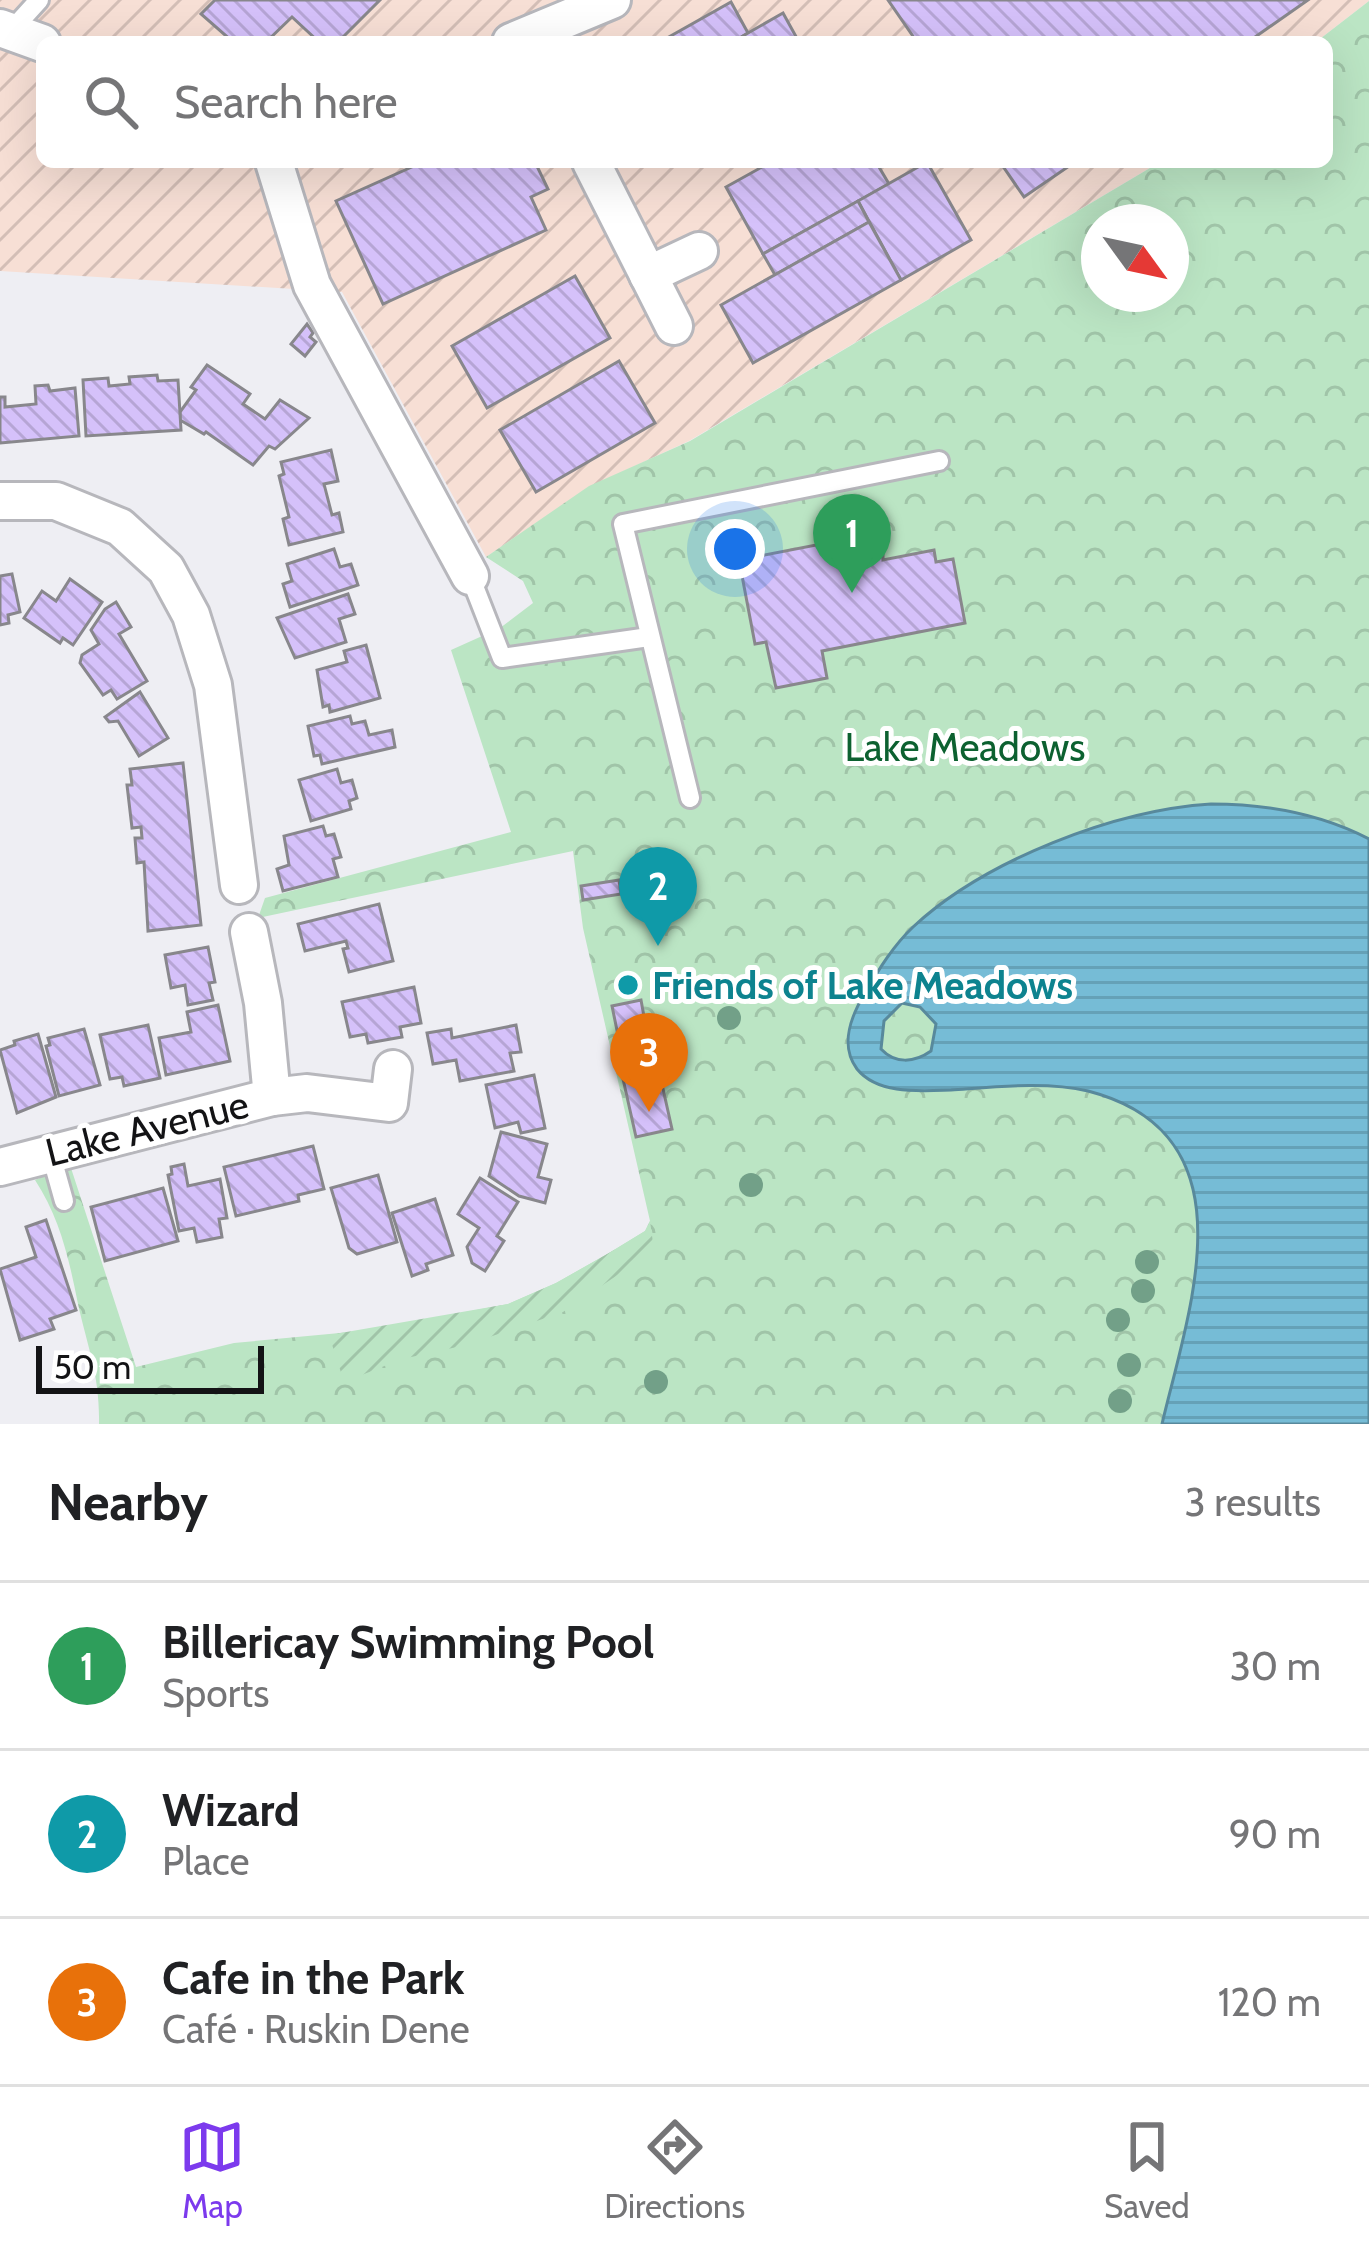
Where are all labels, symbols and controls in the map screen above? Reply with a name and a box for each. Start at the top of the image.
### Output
search box [36,36,1333,168]
icon: search [78,69,144,135]
text: Search here [174,75,398,129]
north arrow [1081,204,1189,312]
pin: 1 [813,494,891,593]
your location [705,519,765,579]
park label: Lake Meadows [845,723,1085,771]
pin: 2 [619,847,697,946]
place label: Friends of Lake Meadows [652,961,1073,1009]
marker: Friends of Lake Meadows [615,972,641,998]
pin: 3 [610,1013,688,1112]
street label: Lake Avenue [41,1080,253,1176]
scale bar [36,1340,264,1393]
text: 50 m [54,1347,131,1387]
text: Nearby [48,1471,208,1533]
text: 3 results [1184,1478,1321,1526]
text: Billericay Swimming Pool [162,1615,654,1669]
text: 1 [80,1642,94,1690]
text: 30 m [1230,1642,1321,1690]
text: Sports [162,1669,269,1717]
text: Wizard [162,1783,300,1837]
text: 2 [77,1810,97,1858]
text: 90 m [1229,1810,1321,1858]
text: Place [162,1837,249,1885]
text: Cafe in the Park [162,1951,465,2005]
text: 3 [76,1978,98,2026]
text: 120 m [1218,1978,1321,2026]
text: Café · Ruskin Dene [162,2005,470,2053]
tab: Map [179,2114,245,2226]
tab: Directions [604,2114,745,2226]
tab: Saved [1104,2114,1190,2226]

